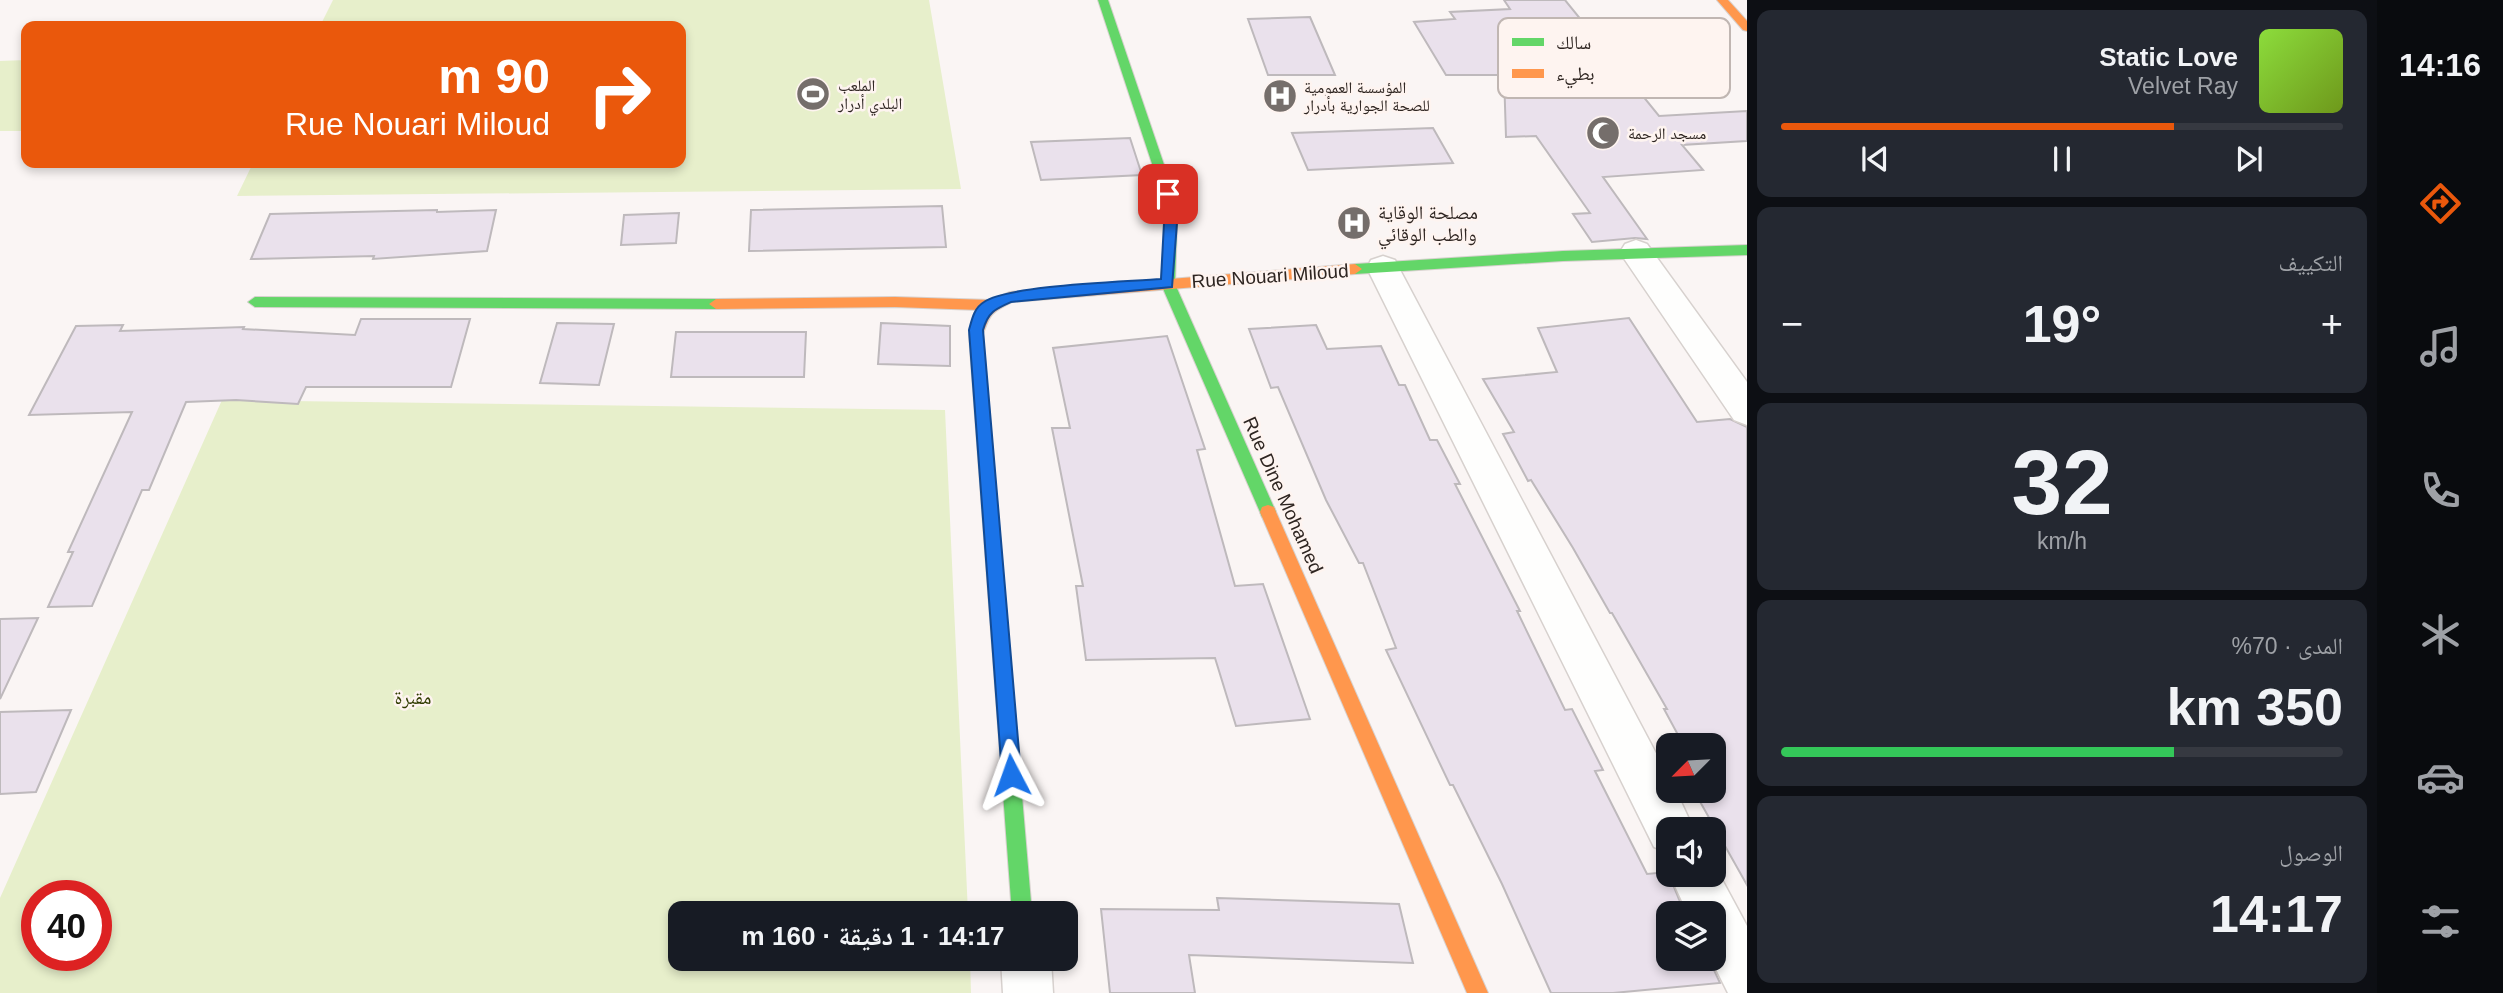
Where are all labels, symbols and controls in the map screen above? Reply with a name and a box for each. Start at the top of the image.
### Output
legend [1498,18,1730,98]
text: سالك [1556,32,1591,53]
text: Static Love [2099,42,2238,72]
text: 14:16 [2399,47,2481,83]
text: 90 m [438,49,550,103]
icon: right [574,49,665,140]
text: بطيء [1556,63,1595,89]
text: Velvet Ray [2128,73,2238,99]
sports icon: الملعب البلدي أدرار [794,75,832,113]
place label: الملعب البلدي أدرار [837,77,902,116]
hospital icon: المؤسسة العمومية للصحة الجوارية بأدرار [1261,77,1299,115]
place label: المؤسسة العمومية للصحة الجوارية بأدرار [1303,79,1430,115]
text: Rue Nouari Miloud [285,106,550,142]
mosque icon: مسجد الرحمة [1584,114,1622,152]
place label: مسجد الرحمة [1628,125,1706,143]
icon: previous [1856,140,1894,178]
icon: pause [2043,140,2081,178]
icon: next [2230,140,2268,178]
pin [1138,164,1198,224]
icon: arrive [1149,175,1187,213]
icon: directions [2416,179,2465,228]
place label: مصلحة الوقاية والطب الوقائي [1378,202,1478,249]
hospital icon: مصلحة الوقاية والطب الوقائي [1335,204,1373,242]
text: التكييف [2278,250,2343,276]
street label: Rue Nouari Miloud [1191,260,1349,292]
text: 19° [2023,295,2101,353]
text: − [1781,303,1803,345]
text: + [2321,303,2343,345]
icon: music [2416,322,2465,371]
street label: Rue Dine Mohamed [1239,414,1327,576]
text: 32 [2011,432,2113,533]
icon: phone [2416,466,2465,515]
text: km/h [2037,528,2087,554]
icon: climate [2416,610,2465,659]
text: المدى · 70% [2232,633,2343,659]
text: 350 km [2167,678,2343,736]
park label: مقبرة [395,687,432,709]
north arrow [1656,733,1726,803]
map controls [1656,733,1726,971]
position arrow [974,738,1048,812]
icon: car [2416,753,2465,802]
button: sound [1656,817,1726,887]
text: الوصول [2279,840,2343,866]
speed limit sign: 40 [21,880,112,971]
text: 14:17 [2210,885,2343,943]
icon: filters [2416,897,2465,946]
button: layers [1656,901,1726,971]
text: 14:17 · 1 دقيقة · 160 m [742,921,1004,951]

